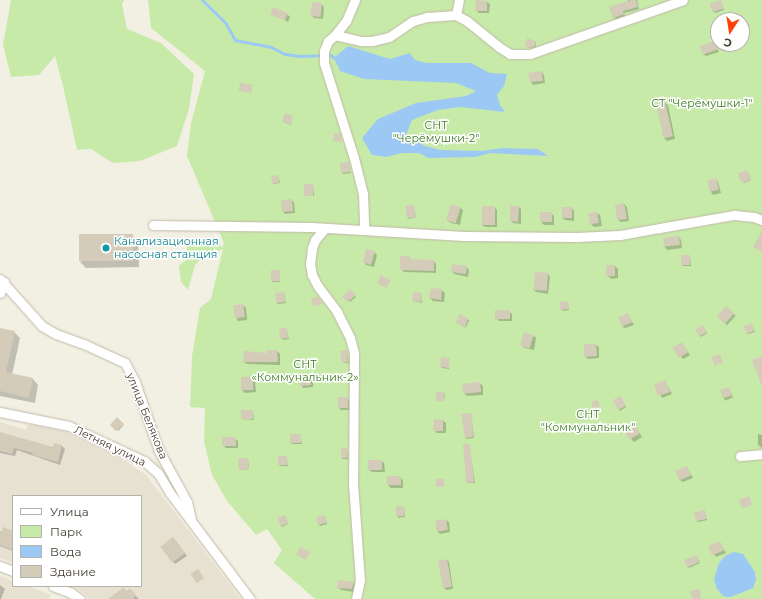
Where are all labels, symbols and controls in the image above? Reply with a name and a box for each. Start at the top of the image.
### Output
north arrow [710,12,750,52]
text: С [722,35,733,50]
park label: СТ "Черёмушки-1" [651,96,753,110]
park label: СНТ "Черёмушки-2" [393,119,479,145]
place label: Канализационная насосная станция [114,235,219,261]
marker: Канализационная насосная станция [101,243,111,253]
park label: СНТ «Коммунальник-2» [252,358,358,384]
street label: улица Белякова [124,371,170,461]
park label: СНТ "Коммунальник" [541,408,635,434]
street label: Летняя улица [72,423,148,469]
legend [12,495,142,587]
text: Улица [50,504,89,519]
text: Парк [50,524,82,539]
text: Вода [50,544,81,559]
text: Здание [50,564,96,579]

